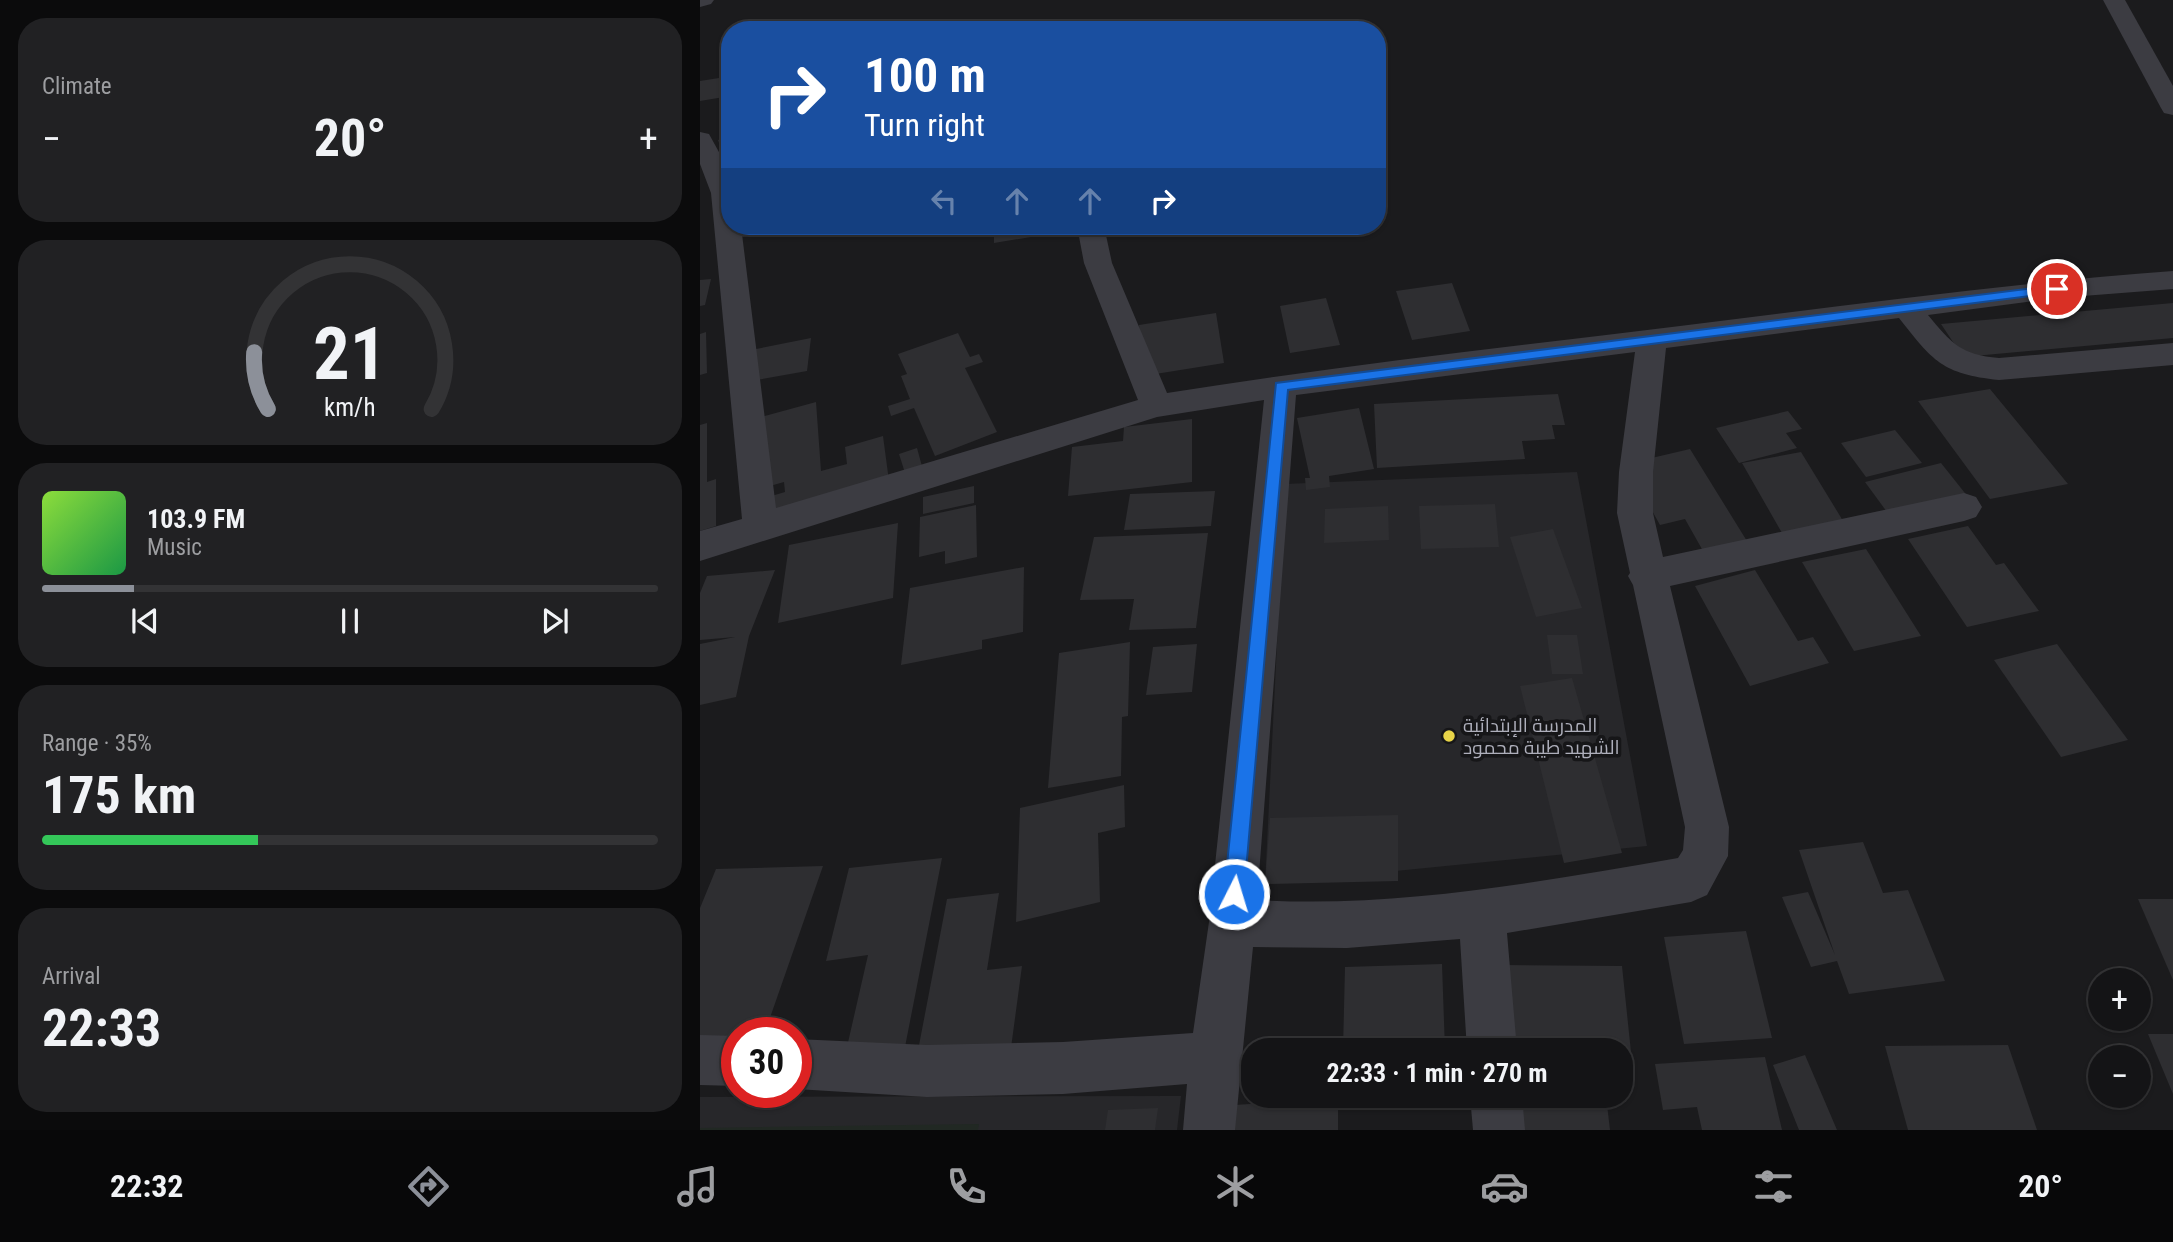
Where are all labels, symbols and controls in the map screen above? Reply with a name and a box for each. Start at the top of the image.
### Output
text: 100 m [864,47,986,104]
icon: right [749,49,840,140]
text: Climate [42,73,112,100]
text: Turn right [864,106,985,144]
text: 20° [314,108,386,169]
text: − [42,117,61,161]
text: + [639,117,658,161]
icon: left [925,182,963,220]
icon: ahead [998,182,1036,220]
icon: ahead [1071,182,1109,220]
icon: right [1144,182,1182,220]
pin [2027,259,2087,319]
icon: arrive [2038,270,2076,308]
text: 21 [313,311,387,397]
text: km/h [324,392,376,421]
text: 103.9 FM [147,504,245,534]
text: Music [147,534,202,561]
icon: previous [126,602,164,640]
icon: pause [331,602,369,640]
icon: next [536,602,574,640]
place label: المدرسة الإبتدائية الشهيد طيبة محمود [1463,714,1620,759]
marker: المدرسة الإبتدائية الشهيد طيبة محمود [1441,728,1457,744]
text: Range · 35% [42,730,152,757]
text: 175 km [42,765,196,826]
position arrow [1197,857,1271,931]
text: Arrival [42,963,101,990]
map controls [2088,968,2151,1108]
button: + [2088,968,2151,1031]
text: 22:33 [42,998,161,1059]
speed limit sign: 30 [721,1017,812,1108]
button: − [2088,1045,2151,1108]
text: 22:33 · 1 min · 270 m [1327,1058,1547,1088]
icon: directions [404,1162,453,1211]
icon: music [673,1162,722,1211]
icon: phone [942,1162,991,1211]
icon: climate [1211,1162,1260,1211]
icon: car [1480,1162,1529,1211]
icon: filters [1749,1162,1798,1211]
text: 22:32 [110,1167,183,1205]
text: 20° [2018,1167,2063,1205]

